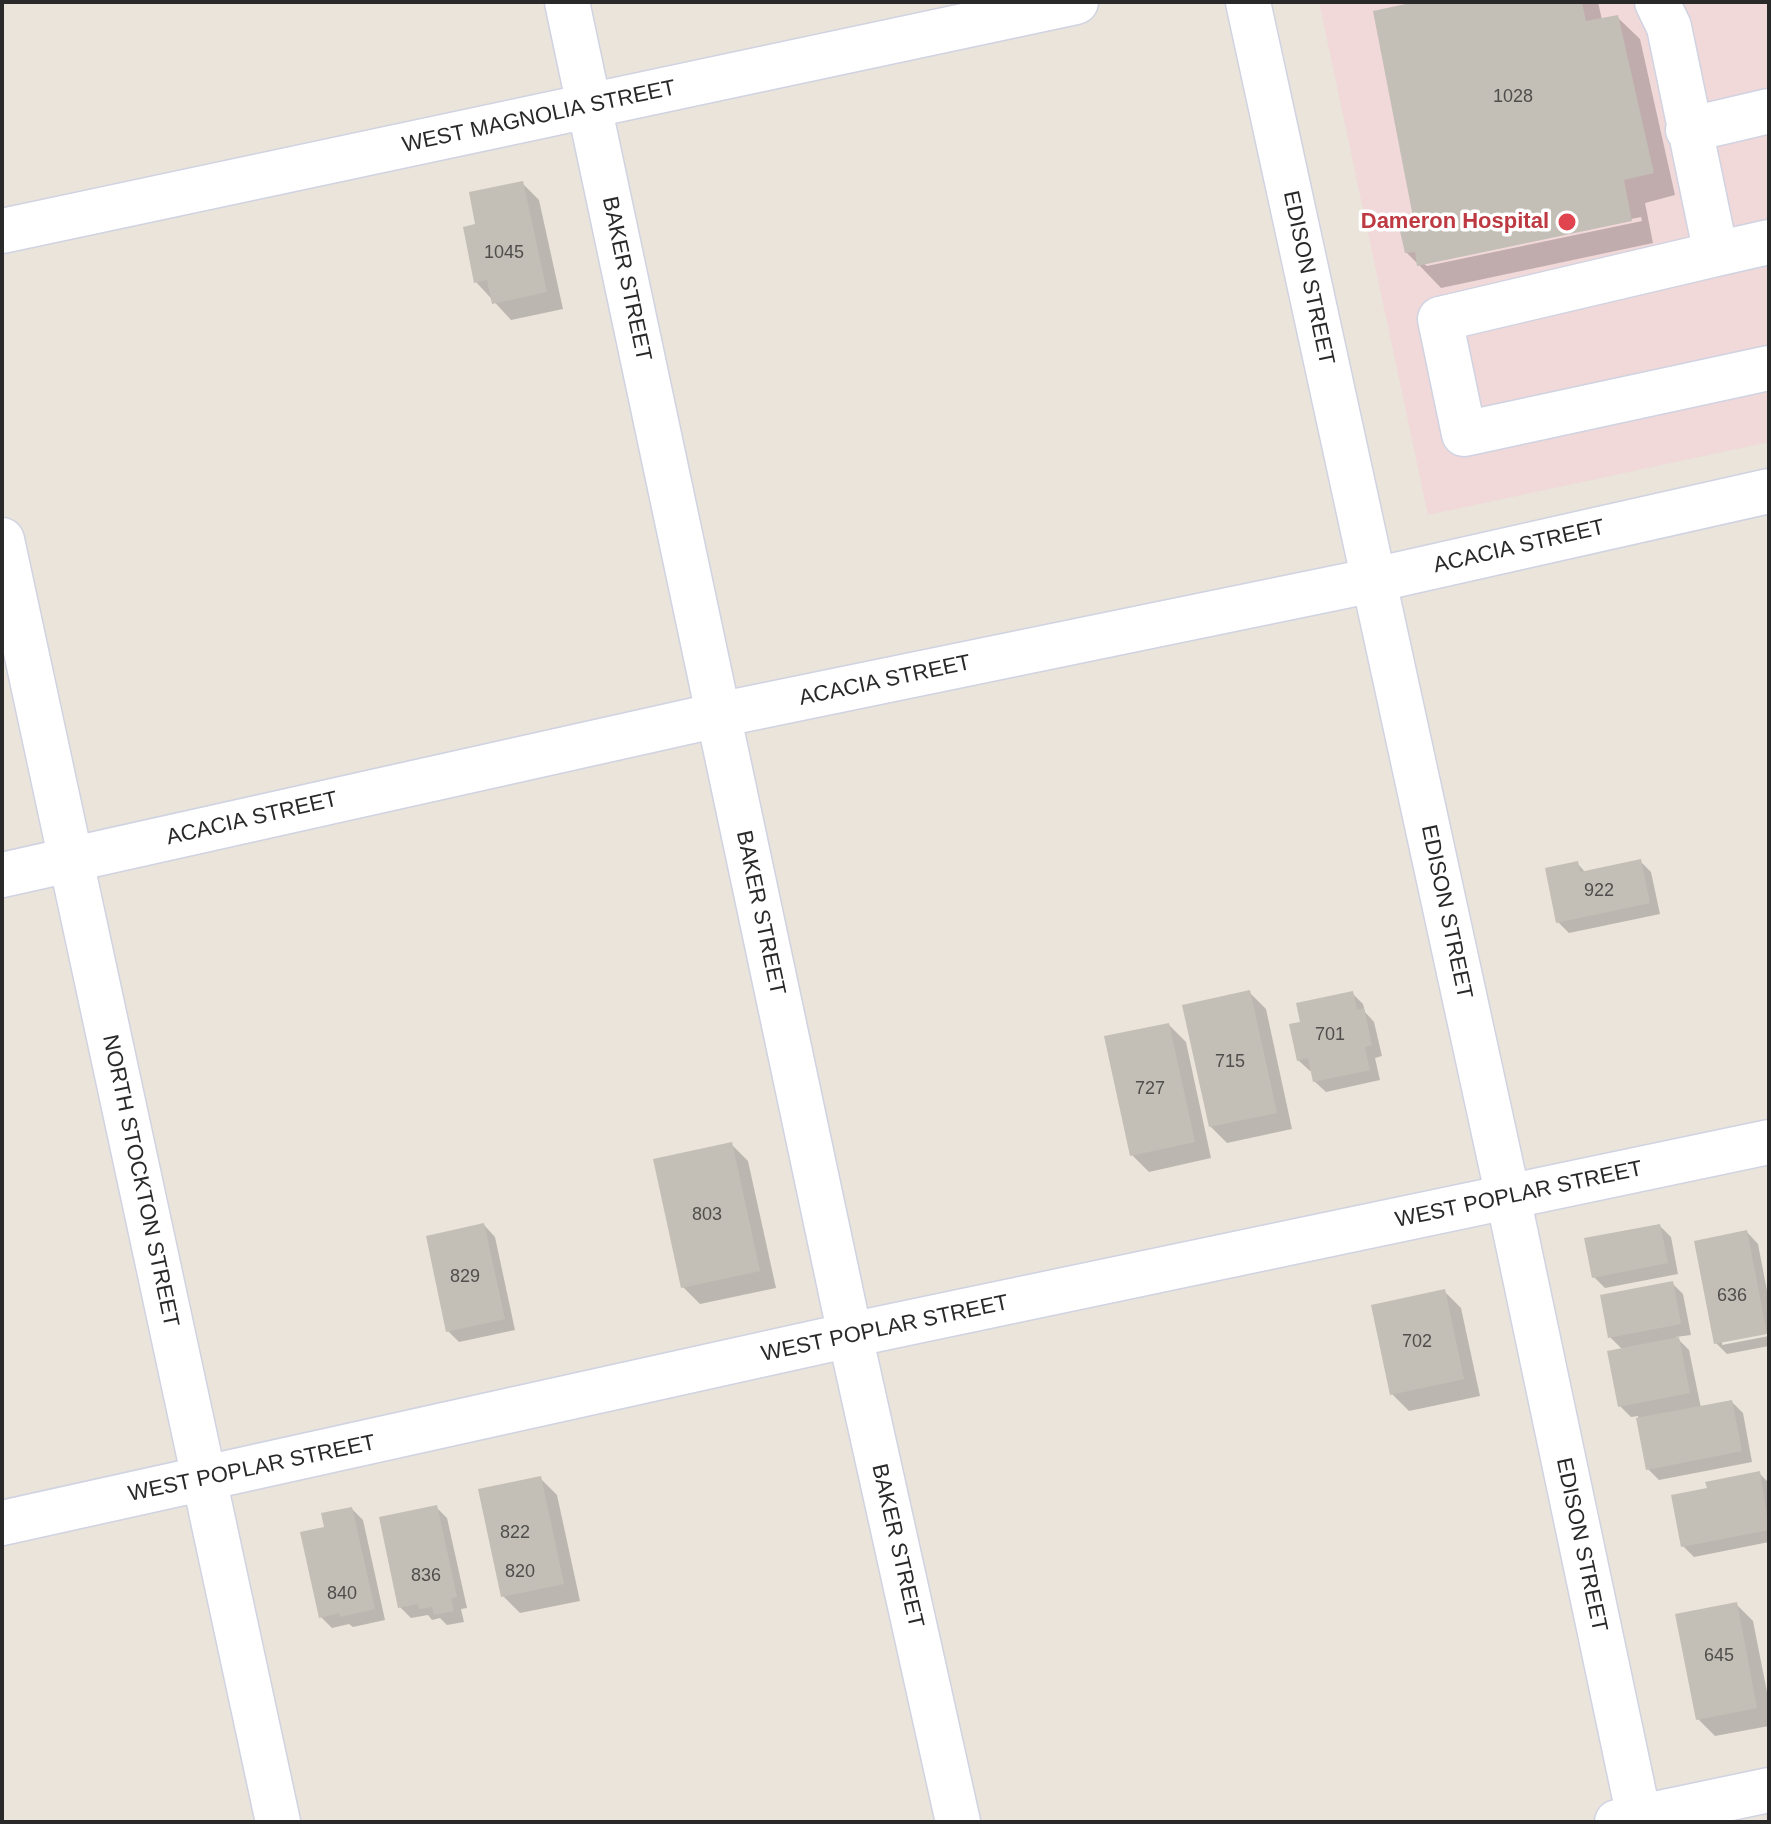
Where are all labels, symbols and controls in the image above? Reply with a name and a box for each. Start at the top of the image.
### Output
street label: WEST MAGNOLIA STREET [400,75,678,159]
house number: 1028 [1493,86,1533,108]
street label: EDISON STREET [1277,189,1339,367]
street label: BAKER STREET [596,194,656,364]
place label: Dameron Hospital [1361,209,1549,235]
marker: Dameron Hospital [1556,211,1578,233]
house number: 1045 [484,242,524,264]
street label: ACACIA STREET [1431,514,1607,580]
street label: ACACIA STREET [797,650,973,712]
street label: ACACIA STREET [164,786,340,852]
street label: EDISON STREET [1415,823,1477,1001]
street label: BAKER STREET [730,828,790,998]
house number: 922 [1584,880,1614,902]
house number: 701 [1315,1024,1345,1046]
street label: NORTH STOCKTON STREET [96,1032,184,1330]
house number: 715 [1215,1051,1245,1073]
house number: 727 [1135,1078,1165,1100]
street label: WEST POPLAR STREET [1393,1156,1645,1234]
house number: 803 [692,1204,722,1226]
house number: 829 [450,1266,480,1288]
house number: 636 [1717,1285,1747,1307]
street label: WEST POPLAR STREET [759,1290,1011,1368]
house number: 702 [1402,1331,1432,1353]
street label: WEST POPLAR STREET [126,1430,378,1508]
street label: EDISON STREET [1550,1456,1612,1634]
street label: BAKER STREET [865,1461,929,1631]
house number: 822 [500,1522,530,1544]
house number: 820 [505,1561,535,1583]
house number: 836 [411,1565,441,1587]
house number: 840 [327,1583,357,1605]
house number: 645 [1704,1645,1734,1667]

